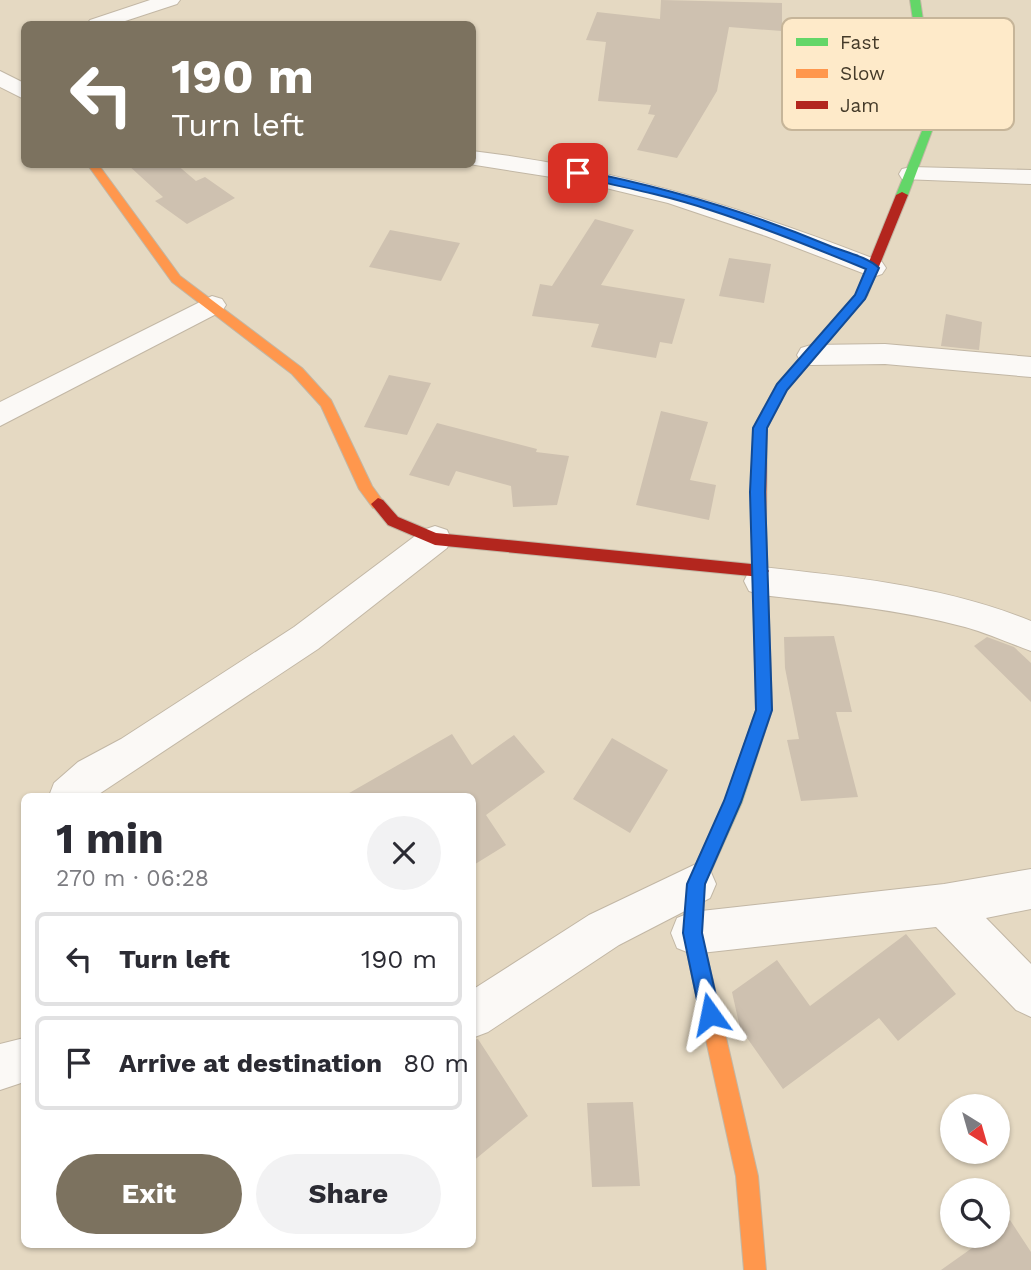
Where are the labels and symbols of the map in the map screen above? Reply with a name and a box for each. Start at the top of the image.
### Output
legend [782,18,1014,130]
text: Fast [840,31,879,54]
text: Slow [840,62,885,85]
text: Jam [840,94,879,117]
pin [548,143,608,203]
position arrow [673,977,747,1051]
north arrow [940,1094,1010,1164]

